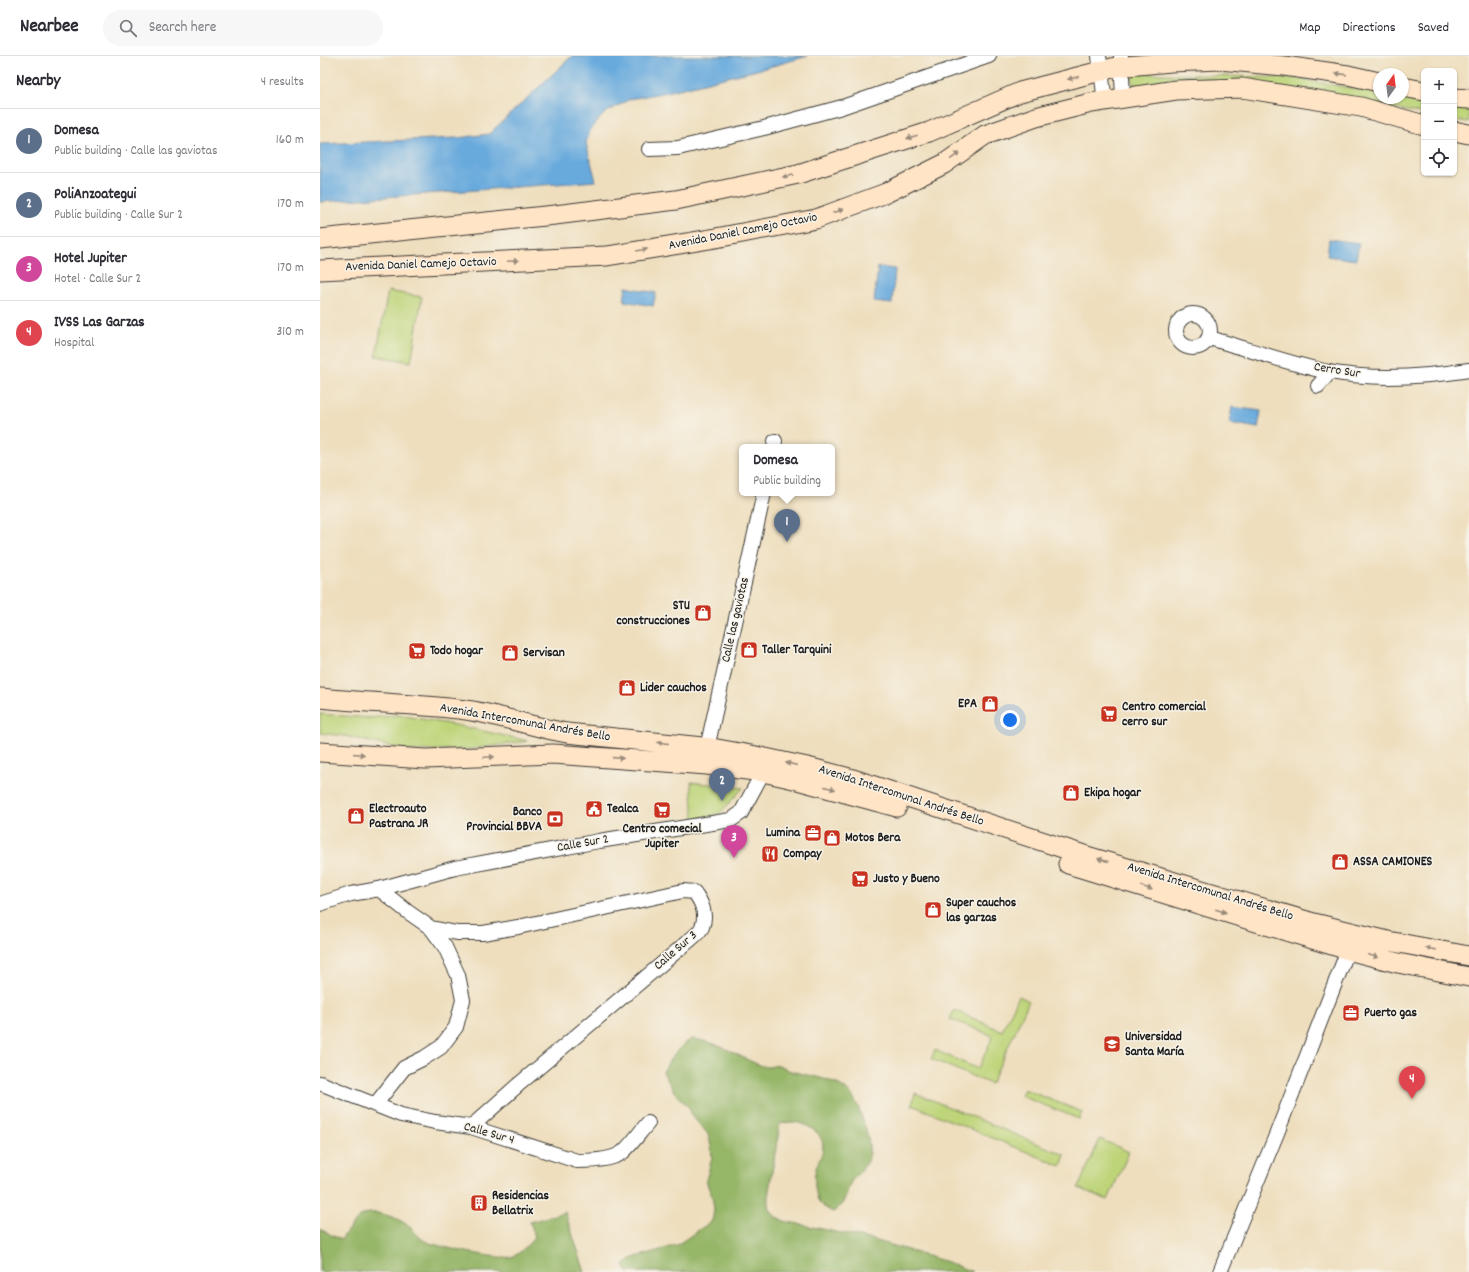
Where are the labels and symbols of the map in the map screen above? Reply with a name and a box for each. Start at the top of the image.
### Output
north arrow [1373,68,1409,104]
one-way arrow [1335,71,1347,77]
one-way arrow [1067,76,1080,82]
one-way arrow [906,134,918,140]
one-way arrow [950,152,961,160]
one-way arrow [782,174,795,180]
one-way arrow [832,207,844,213]
street label: Avenida Daniel Camejo Octavio [667,208,819,256]
one-way arrow [636,247,648,253]
street label: Avenida Daniel Camejo Octavio [345,253,497,277]
one-way arrow [507,258,519,265]
street label: Cerro Sur [1312,358,1362,384]
pin: 1 [774,509,800,542]
street label: Calle las gaviotas [717,576,755,664]
place label: STU construcciones [616,597,691,631]
shop icon: STU construcciones [693,603,713,623]
shop icon: Taller Tarquini [739,640,759,660]
supermarket icon: Todo hogar [407,641,427,661]
place label: Taller Tarquini [762,641,832,660]
place label: Todo hogar [430,642,484,661]
shop icon: Servisan [500,643,520,663]
place label: Servisan [523,644,565,663]
shop icon: Lider cauchos [617,678,637,698]
place label: Lider cauchos [640,679,707,698]
shop icon: EPA [980,694,1000,714]
place label: EPA [958,695,977,714]
place label: Centro comercial cerro sur [1122,698,1207,732]
street label: Avenida Intercomunal Andrés Bello [438,699,612,747]
supermarket icon: Centro comercial cerro sur [1099,704,1119,724]
your location [1000,710,1020,730]
one-way arrow [657,740,669,746]
one-way arrow [353,751,365,758]
one-way arrow [483,754,496,760]
one-way arrow [612,754,624,761]
one-way arrow [785,760,798,766]
street label: Avenida Intercomunal Andrés Bello [816,760,986,832]
pin: 2 [709,768,735,801]
shop icon: Ekipa hogar [1061,783,1081,803]
place label: Ekipa hogar [1084,784,1142,803]
one-way arrow [824,785,836,791]
public building icon: Tealca [584,799,604,819]
place label: Electroauto Pastrana JR [369,800,428,834]
place label: Tealca [607,800,639,819]
supermarket icon: Centro comecial Jupiter [652,800,672,820]
place label: Banco Provincial BBVA [466,803,542,837]
shop icon: Electroauto Pastrana JR [346,806,366,826]
bank icon: Banco Provincial BBVA [545,809,565,829]
place label: Centro comecial Jupiter [623,820,702,854]
office icon: Lumina [803,823,823,843]
place label: Lumina [766,824,801,843]
pin: 3 [721,825,747,858]
shop icon: Motos Bera [822,828,842,848]
place label: Motos Bera [845,829,901,848]
street label: Calle Sur 2 [556,830,610,858]
restaurant icon: Compay [760,844,780,864]
place label: Compay [783,845,822,864]
shop icon: ASSA CAMIONES [1330,852,1350,872]
place label: ASSA CAMIONES [1353,853,1433,872]
one-way arrow [1096,857,1108,863]
street label: Avenida Intercomunal Andrés Bello [1125,858,1296,926]
supermarket icon: Justo y Bueno [850,869,870,889]
place label: Justo y Bueno [873,870,940,889]
one-way arrow [1141,885,1153,891]
place label: Super cauchos las garzas [946,894,1017,928]
shop icon: Super cauchos las garzas [923,900,943,920]
one-way arrow [1216,908,1228,914]
street label: Calle Sur 3 [650,927,702,975]
one-way arrow [1425,945,1437,951]
one-way arrow [1367,954,1379,960]
office icon: Puerto gas [1341,1003,1361,1023]
place label: Puerto gas [1364,1004,1417,1023]
place label: Universidad Santa María [1125,1028,1185,1062]
school or university icon: Universidad Santa María [1102,1034,1122,1054]
pin: 4 [1399,1066,1425,1099]
street label: Calle Sur 4 [461,1118,517,1150]
place label: Residencias Bellatrix [492,1187,549,1221]
building icon: Residencias Bellatrix [469,1193,489,1213]

